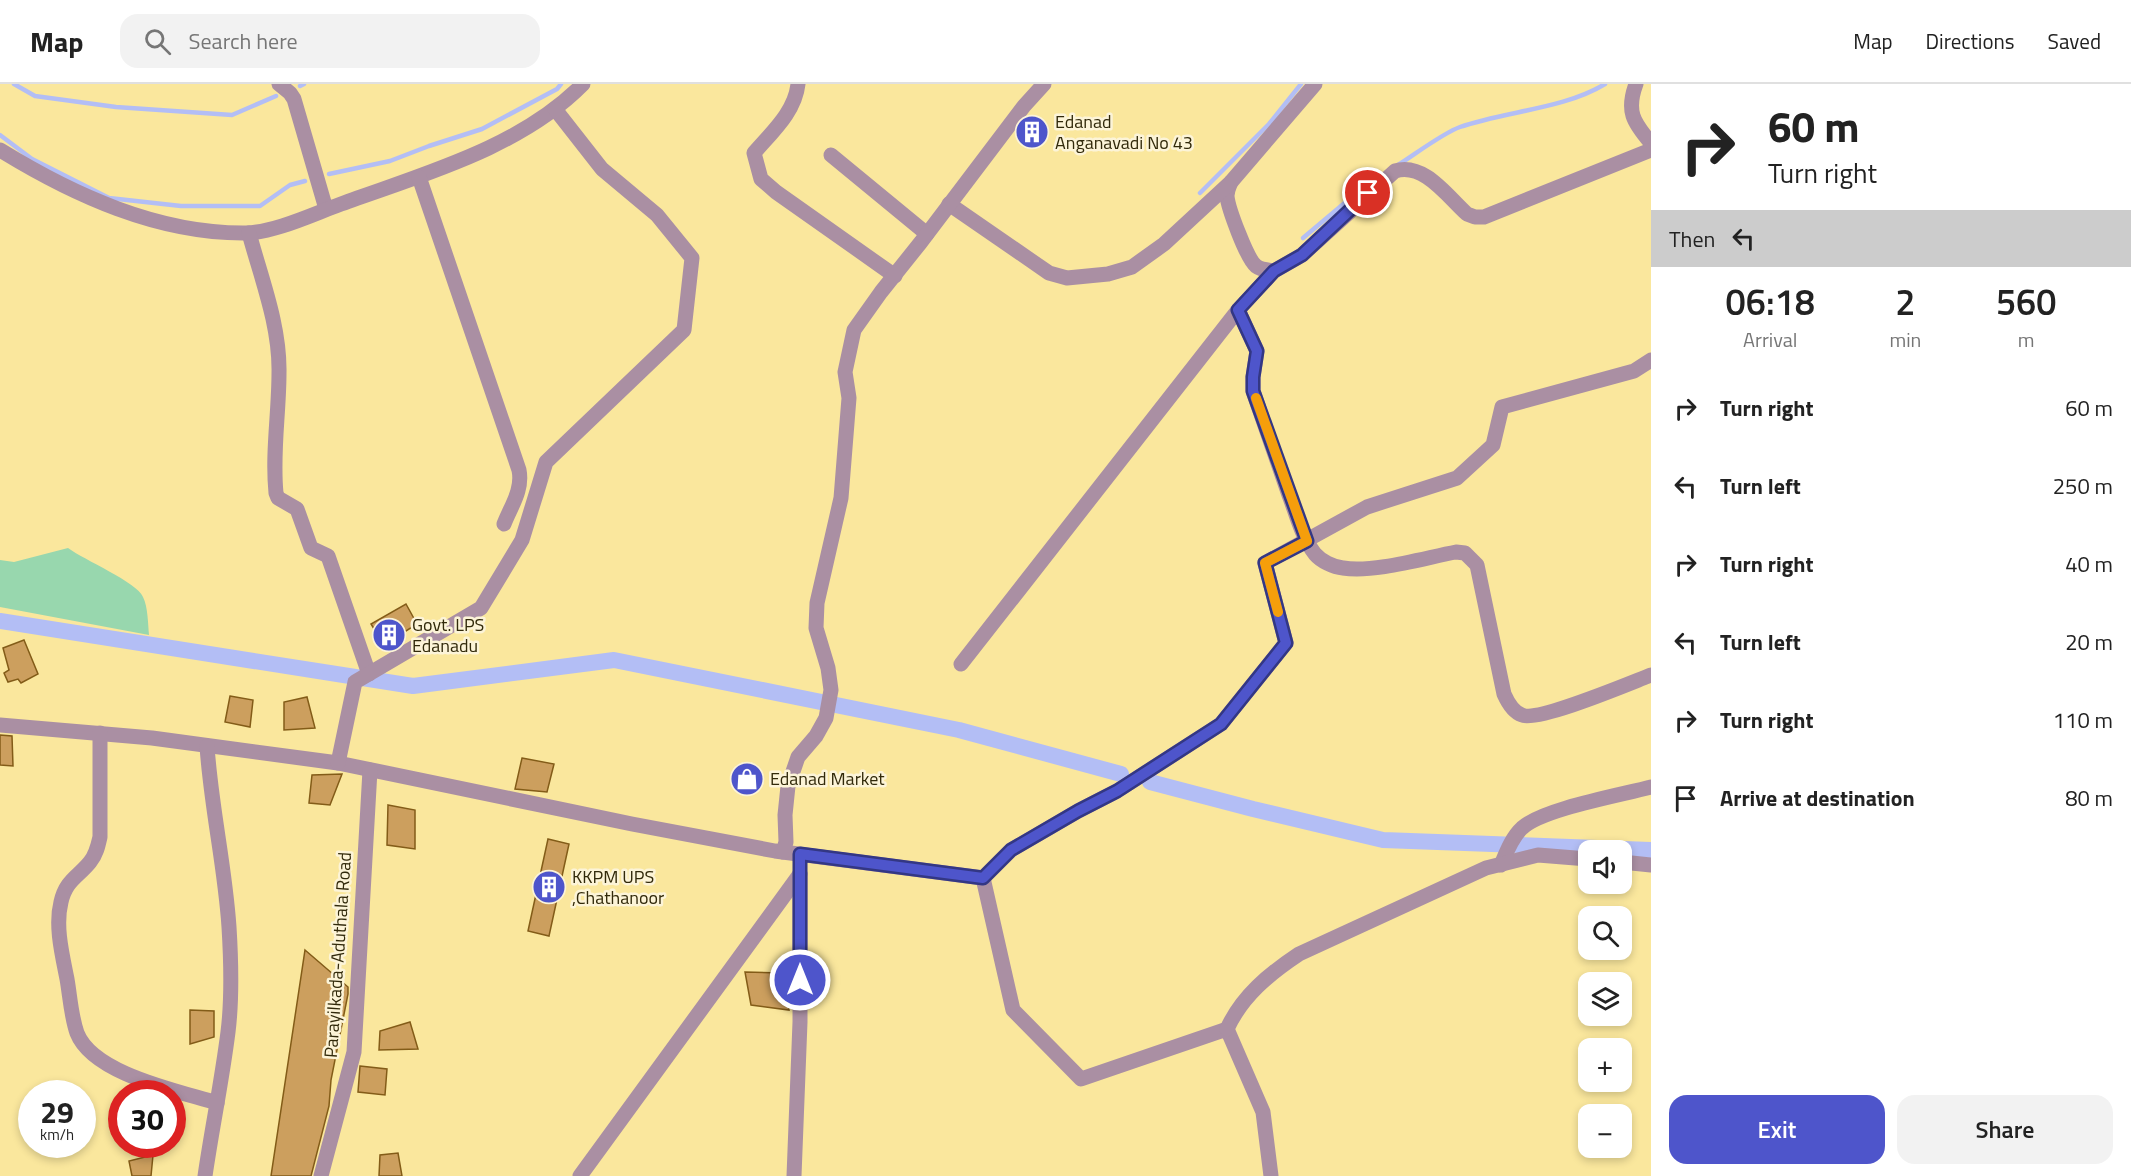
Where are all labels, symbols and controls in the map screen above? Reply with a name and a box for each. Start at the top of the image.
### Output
search box [120,14,540,68]
text: Map [30,20,84,63]
text: Search here [189,24,298,58]
icon: search [141,25,174,58]
text: Map [1853,25,1893,57]
text: Directions [1926,25,2015,57]
text: Saved [2048,25,2101,57]
text: 60 m [1768,94,1860,158]
place label: Edanad Anganavadi No 43 [1055,108,1193,156]
icon: right [1669,108,1747,186]
building icon: Edanad Anganavadi No 43 [1014,114,1050,150]
text: Turn right [1768,152,1877,193]
pin [1342,167,1393,218]
icon: arrive [1351,176,1384,209]
text: Then [1669,222,1715,256]
icon: left [1727,222,1760,255]
text: 06:18 [1726,274,1815,329]
text: 2 [1895,274,1915,329]
text: 560 [1996,274,2056,329]
text: Arrival [1743,324,1797,355]
text: min [1889,324,1921,355]
text: m [2018,324,2034,355]
text: Turn right [1720,391,1814,425]
text: 60 m [2065,391,2113,425]
icon: right [1669,392,1702,425]
text: Turn left [1720,469,1801,503]
text: 250 m [2053,469,2113,503]
icon: left [1669,470,1702,503]
text: Turn right [1720,547,1814,581]
text: 40 m [2065,547,2113,581]
icon: right [1669,548,1702,581]
place label: Govt. LPS Edanadu [412,611,484,659]
building icon: Govt. LPS Edanadu [371,617,407,653]
text: Turn left [1720,625,1801,659]
text: 20 m [2065,625,2113,659]
icon: left [1669,626,1702,659]
text: Turn right [1720,703,1814,737]
text: 110 m [2053,703,2113,737]
icon: right [1669,704,1702,737]
shop icon: Edanad Market [729,761,765,797]
place label: Edanad Market [770,765,885,792]
text: Arrive at destination [1720,781,1915,815]
text: 80 m [2065,781,2113,815]
icon: arrive [1669,782,1702,815]
map controls [1578,840,1632,1158]
button: sound [1578,840,1632,894]
street label: Parayilkada-Aduthala Road [317,851,358,1059]
place label: KKPM UPS ,Chathanoor [572,863,664,911]
building icon: KKPM UPS ,Chathanoor [531,869,567,905]
button: search [1578,906,1632,960]
position arrow [768,948,832,1012]
button: layers [1578,972,1632,1026]
button: + [1578,1038,1632,1092]
speed limit sign: 30 [108,1080,186,1158]
text: 29 [40,1089,74,1135]
button: Exit [1669,1095,1885,1164]
button: Share [1897,1095,2113,1164]
button: − [1578,1104,1632,1158]
text: km/h [40,1123,74,1146]

